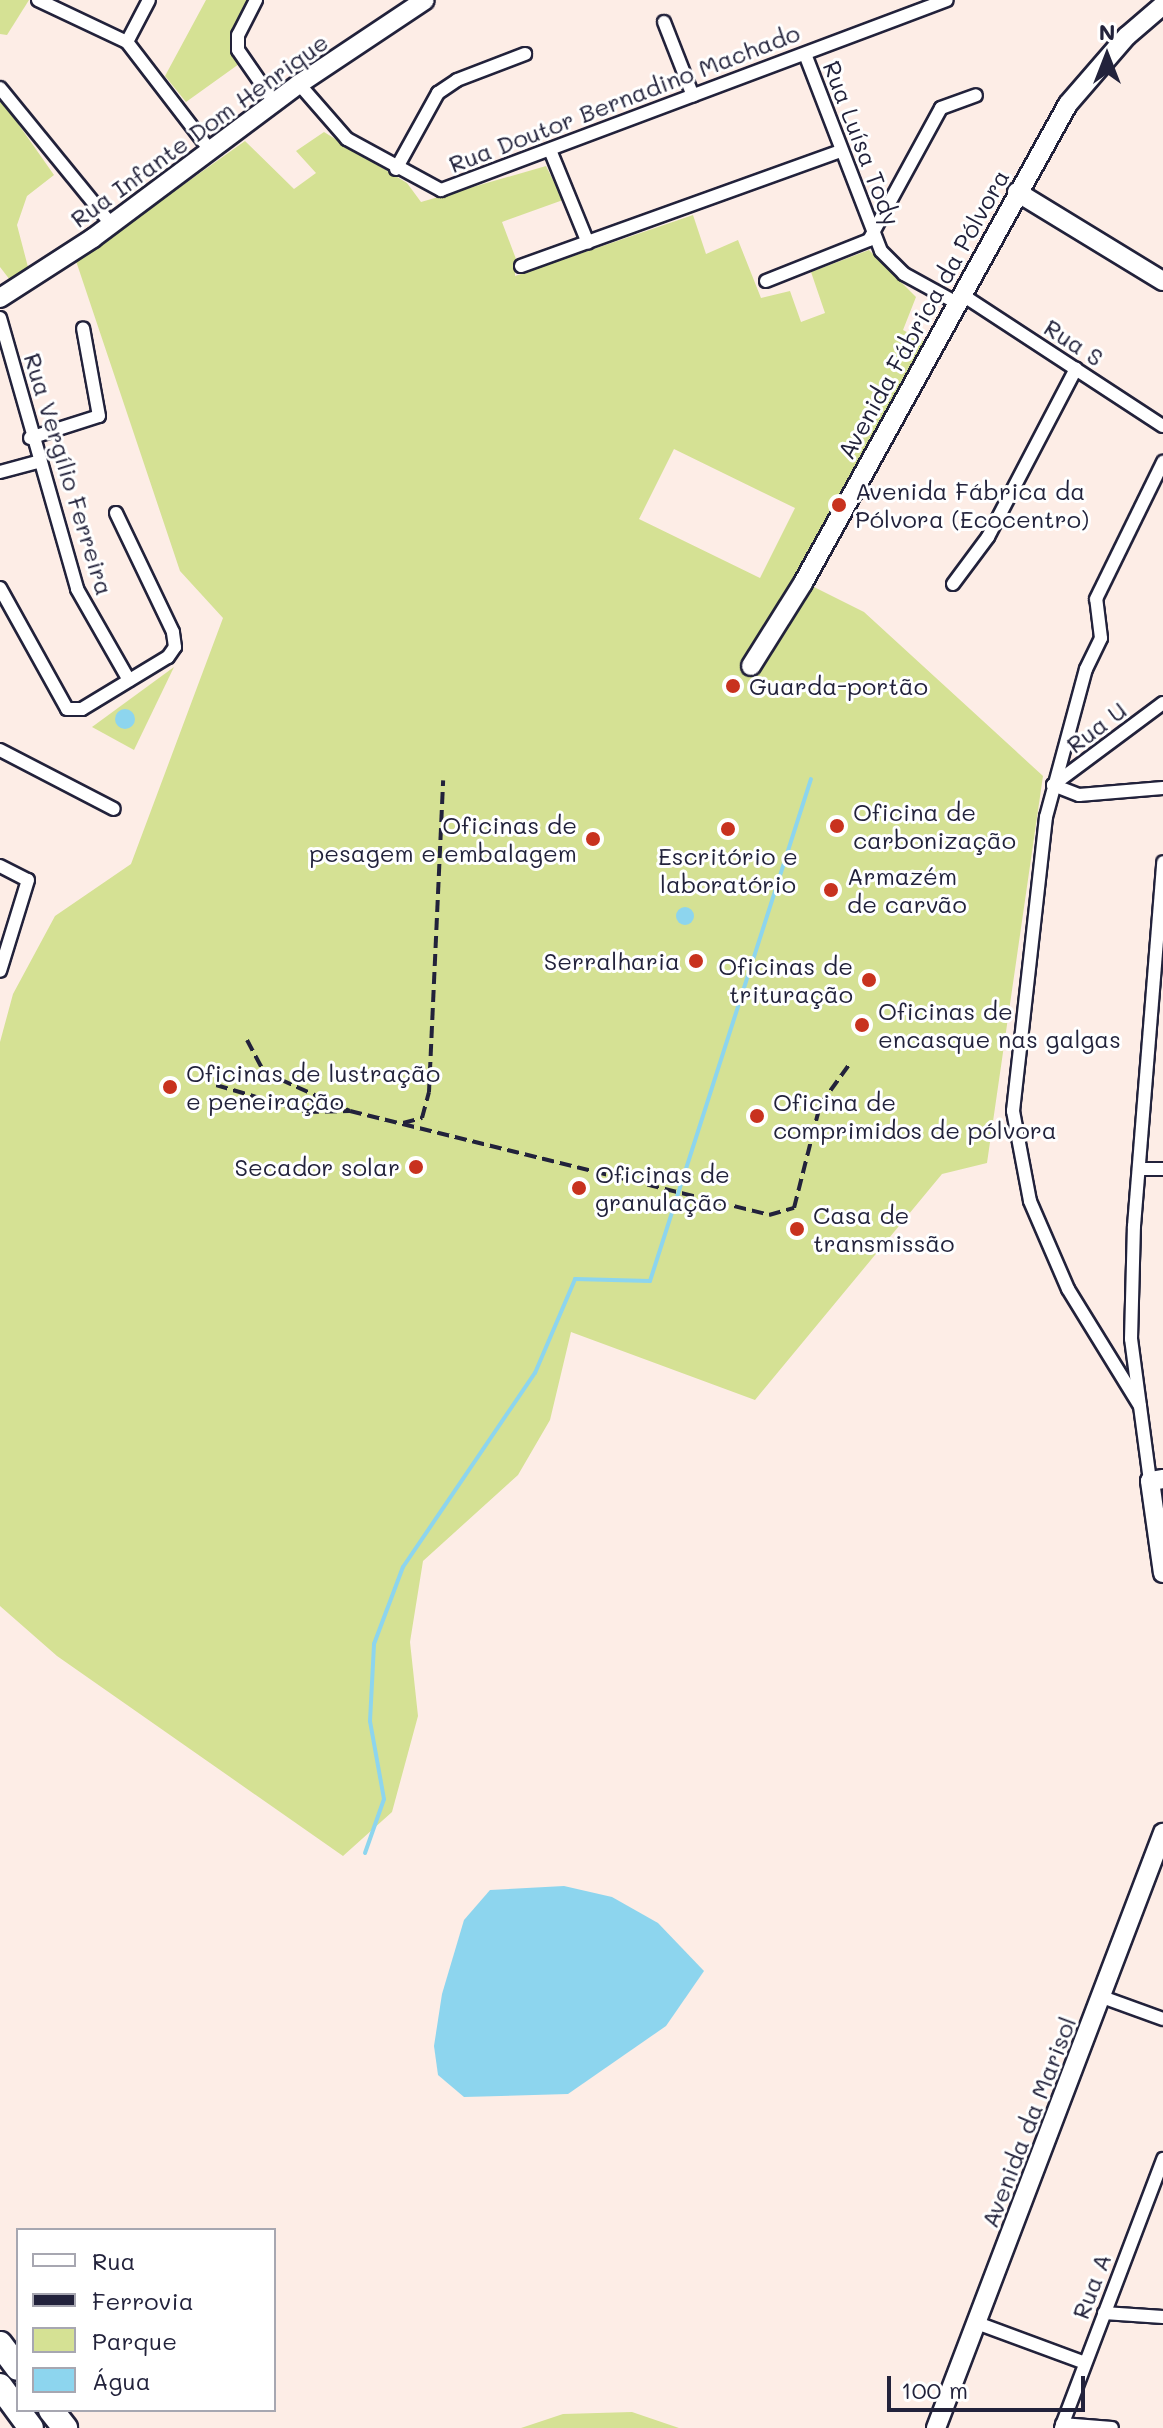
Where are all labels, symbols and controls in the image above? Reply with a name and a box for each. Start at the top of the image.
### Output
north arrow [1067,16,1147,96]
text: N [1099,17,1115,46]
street label: Rua Doutor Bernadino Machado [445,18,803,178]
street label: Rua Infante Dom Henrique [65,27,333,233]
street label: Rua Luísa Tody [817,57,907,229]
street label: Avenida Fábrica da Pólvora [831,164,1015,464]
street label: Rua S [1039,312,1109,372]
street label: Rua Vergílio Ferreira [18,349,120,599]
place label: Avenida Fábrica da Pólvora (Ecocentro) [855,477,1089,533]
marker: Avenida Fábrica da Pólvora (Ecocentro) [830,496,848,514]
place label: Guarda-portão [749,672,928,700]
marker: Guarda-portão [724,677,742,695]
street label: Rua U [1061,695,1131,759]
place label: Oficina de carbonização [853,798,1016,854]
place label: Oficinas de pesagem e embalagem [309,811,577,867]
marker: Oficina de carbonização [828,817,846,835]
marker: Escritório e laboratório [719,820,737,838]
marker: Oficinas de pesagem e embalagem [584,830,602,848]
place label: Escritório e laboratório [658,842,798,898]
place label: Armazém de carvão [847,862,967,918]
marker: Armazém de carvão [822,881,840,899]
place label: Serralharia [544,947,680,975]
marker: Serralharia [687,952,705,970]
place label: Oficinas de trituração [718,952,853,1008]
marker: Oficinas de trituração [860,971,878,989]
place label: Oficinas de encasque nas galgas [878,997,1121,1053]
marker: Oficinas de encasque nas galgas [853,1016,871,1034]
place label: Oficinas de lustração e peneiração [186,1059,440,1115]
marker: Oficinas de lustração e peneiração [161,1078,179,1096]
place label: Oficina de comprimidos de pólvora [773,1088,1057,1144]
marker: Oficina de comprimidos de pólvora [748,1107,766,1125]
place label: Secador solar [234,1153,400,1181]
marker: Secador solar [407,1158,425,1176]
place label: Oficinas de granulação [595,1160,730,1216]
marker: Oficinas de granulação [570,1179,588,1197]
place label: Casa de transmissão [813,1201,955,1257]
marker: Casa de transmissão [788,1220,806,1238]
street label: Avenida da Marisol [975,2013,1081,2231]
legend [16,2228,276,2412]
text: Rua [92,2245,135,2276]
street label: Rua A [1065,2249,1117,2323]
text: Ferrovia [92,2285,194,2316]
text: Parque [92,2325,177,2356]
scale bar [891,2360,1089,2410]
text: Água [92,2365,151,2396]
text: 100 m [901,2374,968,2405]

